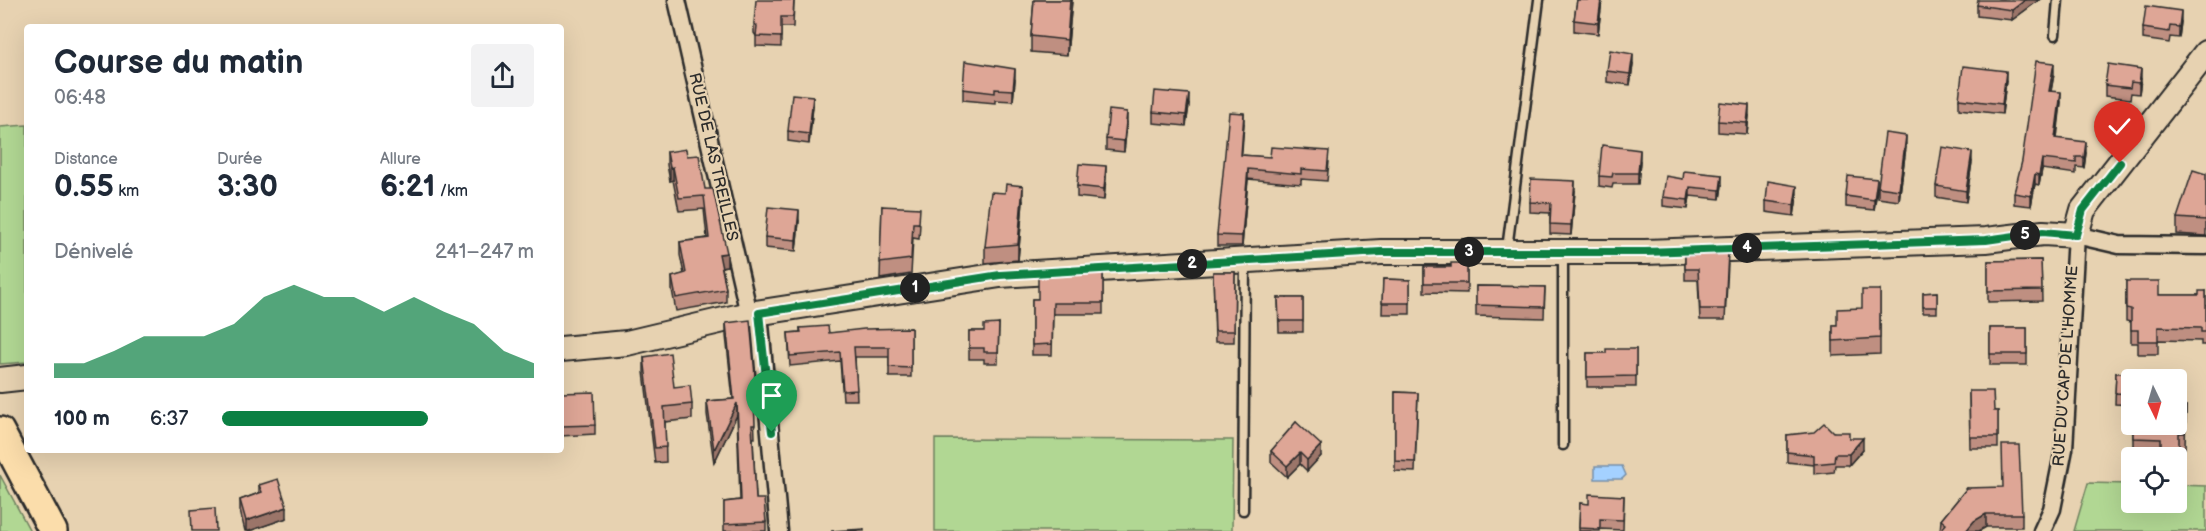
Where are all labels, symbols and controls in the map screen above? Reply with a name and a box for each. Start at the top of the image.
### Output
text: Course du matin [54,43,303,83]
button: share [471,44,534,107]
street label: RUE DE LAS TREILLES [684,71,742,243]
text: 06:48 [54,86,106,110]
pin [2094,101,2145,163]
icon: check [2103,110,2136,143]
text: Distance [54,150,118,169]
text: Durée [217,150,262,169]
text: Allure [380,150,421,169]
text: 0.55 [54,169,114,205]
text: 3:30 [217,169,278,205]
text: 6:21 [380,169,435,205]
text: km [114,182,139,201]
text: /km [435,182,468,201]
pin: 5 [2010,220,2040,250]
text: 5 [2020,225,2030,244]
pin: 4 [1732,233,1762,263]
pin: 3 [1454,237,1484,267]
text: 4 [1742,238,1752,257]
text: Dénivelé [54,240,133,264]
text: 241–247 m [435,240,534,264]
text: 3 [1464,242,1474,261]
pin: 2 [1177,249,1207,279]
text: 2 [1187,254,1197,273]
street label: RUE DU CAP DE L'HOMME [2050,265,2082,467]
pin: 1 [900,273,930,303]
text: 1 [912,278,918,297]
north arrow [2121,369,2187,435]
map controls [2121,369,2187,513]
pin [746,370,797,432]
icon: arrive [755,379,788,412]
text: 100 m [54,407,110,431]
text: 6:37 [150,407,188,431]
button: locate [2121,447,2187,513]

